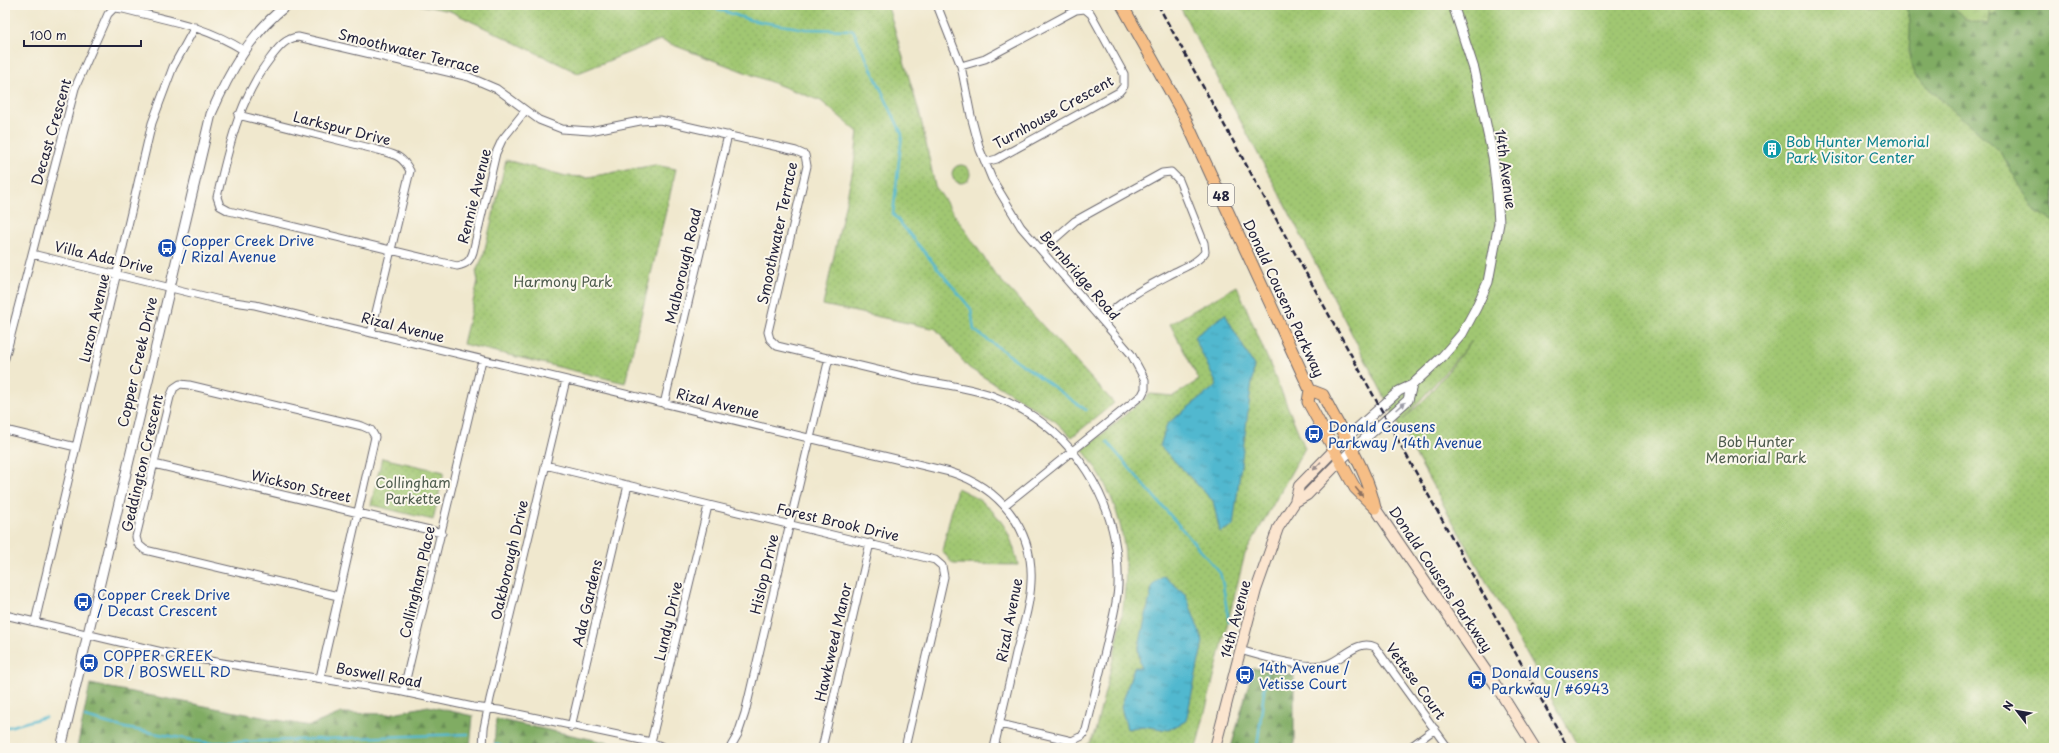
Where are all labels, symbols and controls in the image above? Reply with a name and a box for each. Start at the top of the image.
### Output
scale bar [24,22,141,48]
street label: Smoothwater Terrace [336,23,482,79]
text: 100 m [30,26,67,44]
street label: Turnhouse Crescent [989,70,1117,154]
street label: Decast Crescent [26,76,76,188]
street label: Larkspur Drive [291,106,393,150]
street label: 14th Avenue [1490,128,1522,211]
place label: Bob Hunter Memorial Park Visitor Center [1786,131,1930,168]
building icon: Bob Hunter Memorial Park Visitor Center [1761,138,1783,160]
street label: Rennie Avenue [452,146,496,246]
street label: Smoothwater Terrace [752,160,802,306]
road number: 48 [1208,184,1234,206]
street label: Malborough Road [659,206,707,326]
street label: Donald Cousens Parkway [1238,215,1330,381]
street label: Bernbridge Road [1035,225,1125,325]
place label: Copper Creek Drive / Rizal Avenue [181,230,314,267]
street label: Villa Ada Drive [52,235,156,279]
bus stop icon: Copper Creek Drive / Rizal Avenue [156,237,178,259]
street label: Luzon Avenue [74,271,114,364]
park label: Harmony Park [513,271,613,292]
street label: Copper Creek Drive [112,295,162,429]
street label: Rizal Avenue [359,307,447,348]
street label: Rizal Avenue [674,383,762,424]
street label: Geddington Crescent [116,392,168,534]
one-way arrow [1396,401,1407,410]
place label: Donald Cousens Parkway / 14th Avenue [1328,416,1482,453]
bus stop icon: Donald Cousens Parkway / 14th Avenue [1303,423,1325,445]
park label: Bob Hunter Memorial Park [1706,431,1807,468]
one-way arrow [1313,461,1322,471]
street label: Wickson Street [249,464,353,508]
park label: Collingham Parkette [375,472,451,509]
one-way arrow [1354,487,1363,498]
street label: Oakborough Drive [485,497,533,622]
street label: Forest Brook Drive [775,498,901,546]
street label: Donald Cousens Parkway [1384,502,1498,656]
street label: Collingham Place [394,524,440,640]
street label: Hislop Drive [745,531,784,616]
street label: Ada Gardens [567,557,607,649]
street label: Rizal Avenue [991,576,1028,664]
street label: 14th Avenue [1214,577,1256,661]
street label: Lundy Drive [649,579,687,663]
street label: Hawkweed Manor [809,580,857,704]
place label: Copper Creek Drive / Decast Crescent [97,584,230,621]
bus stop icon: Copper Creek Drive / Decast Crescent [72,591,94,613]
street label: Vettese Court [1381,638,1451,724]
place label: COPPER CREEK DR / BOSWELL RD [103,645,231,682]
bus stop icon: COPPER CREEK DR / BOSWELL RD [78,652,100,674]
street label: Boswell Road [334,657,424,693]
place label: 14th Avenue / Vetisse Court [1259,657,1350,694]
place label: Donald Cousens Parkway / #6943 [1491,662,1609,699]
bus stop icon: 14th Avenue / Vetisse Court [1234,664,1256,686]
bus stop icon: Donald Cousens Parkway / #6943 [1466,669,1488,691]
north arrow [1997,691,2037,731]
text: N [1998,697,2018,714]

